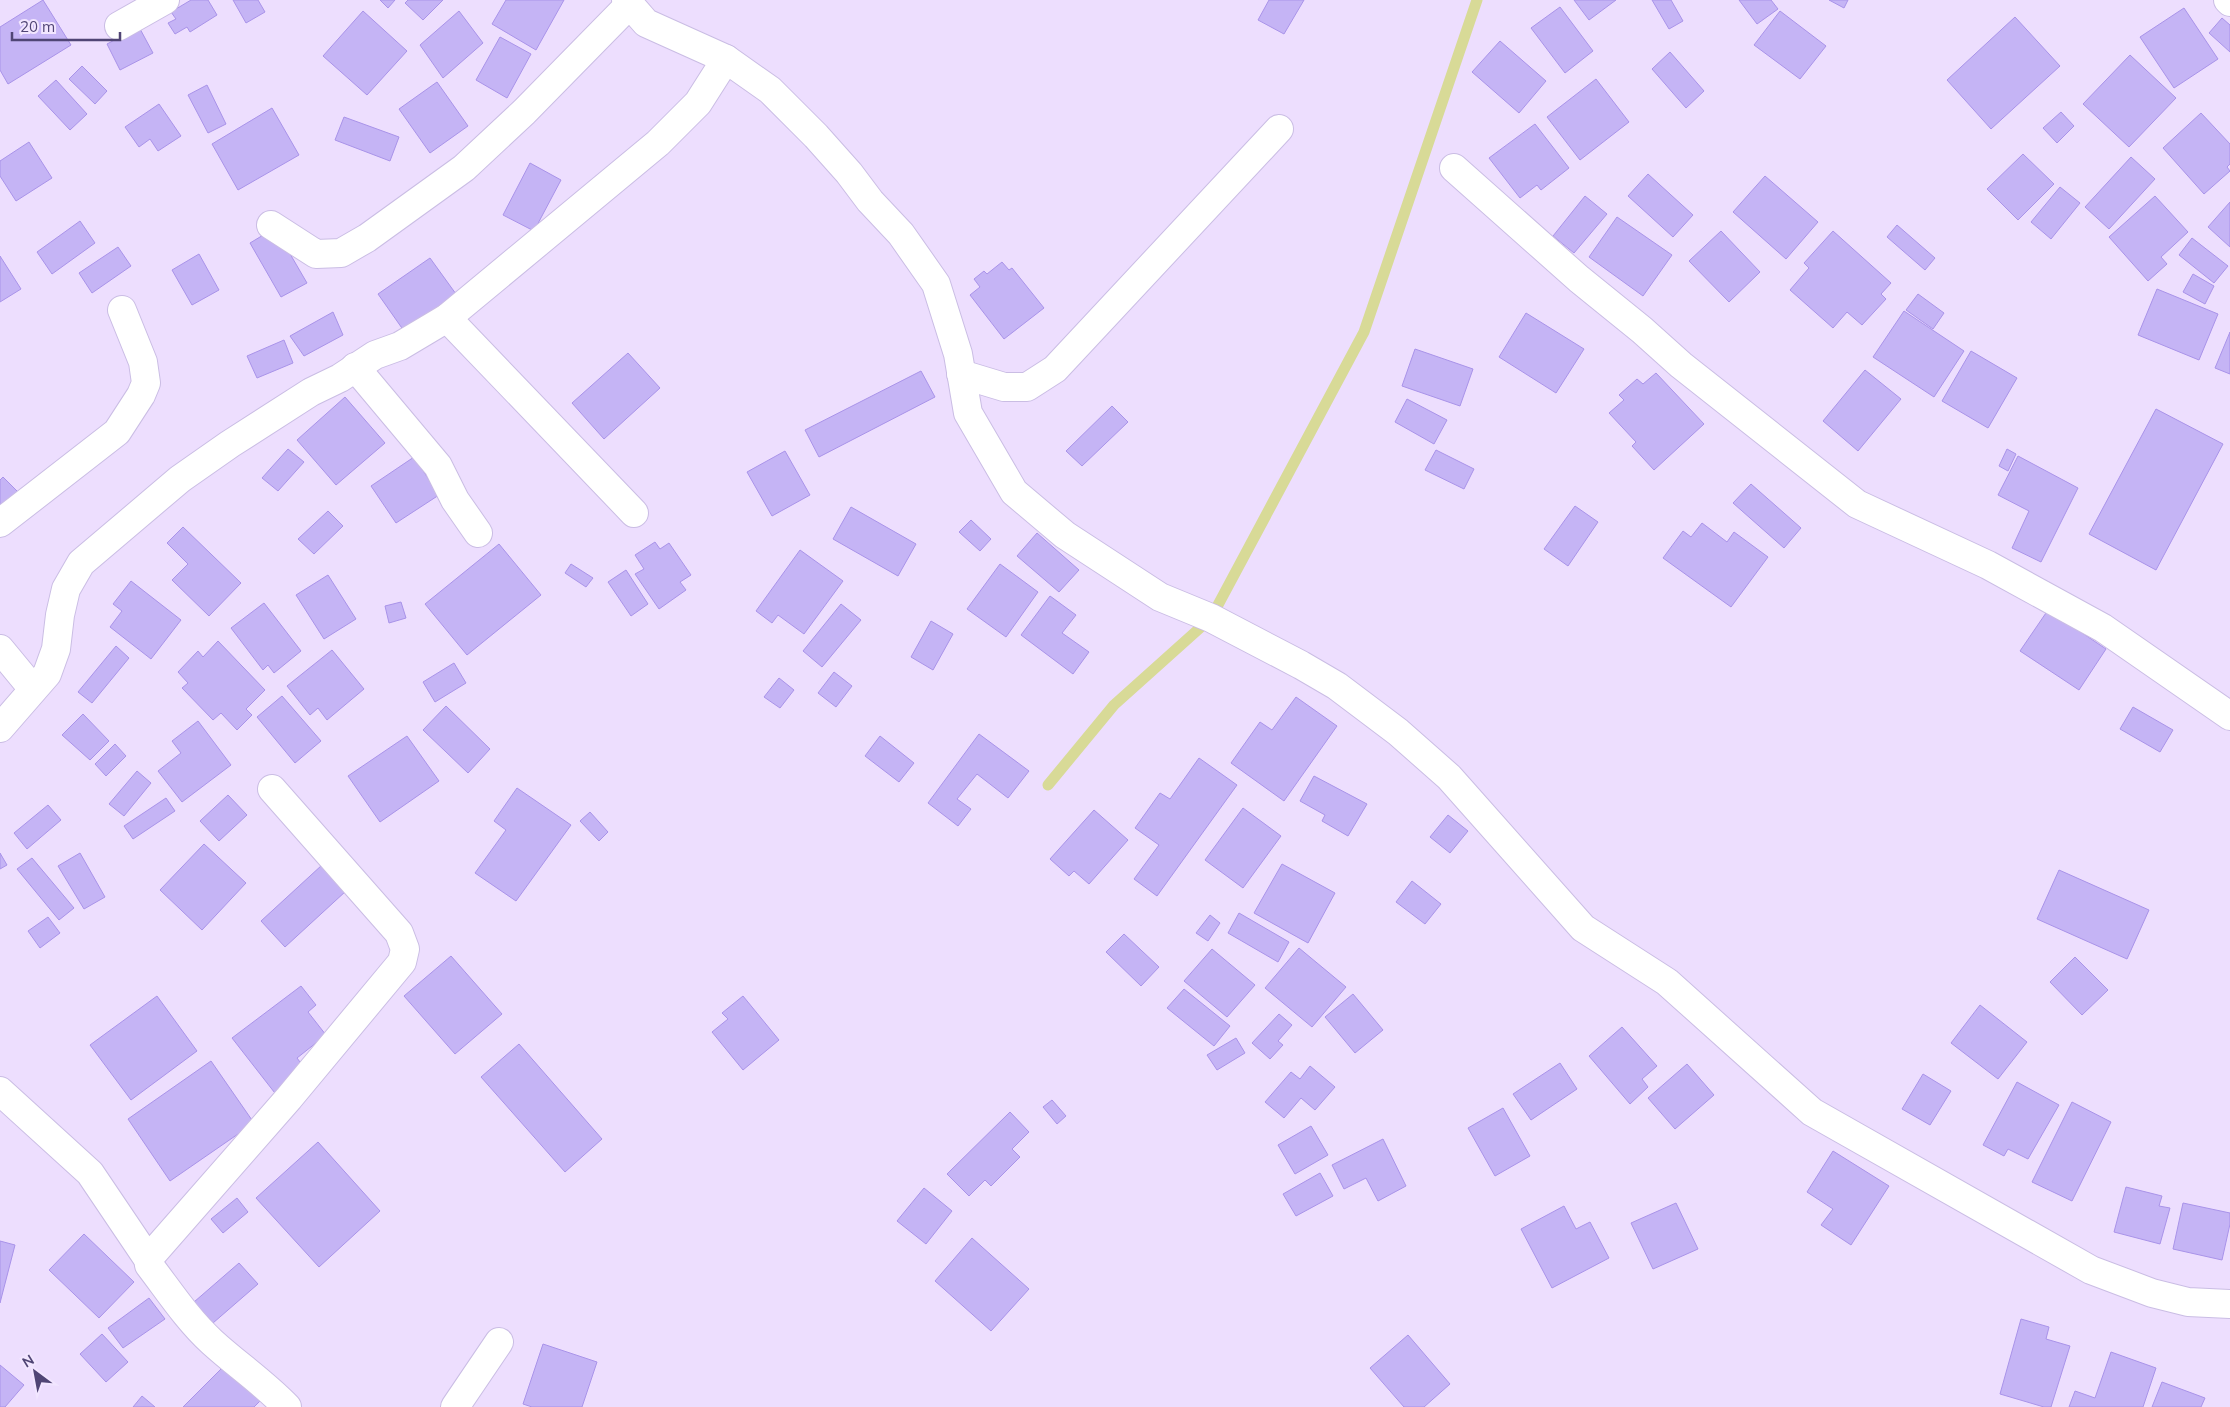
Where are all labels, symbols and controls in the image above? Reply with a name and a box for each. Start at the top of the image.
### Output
scale bar [12,10,120,42]
text: 20 m [20,17,55,36]
north arrow [10,1347,60,1397]
text: N [19,1351,37,1371]

